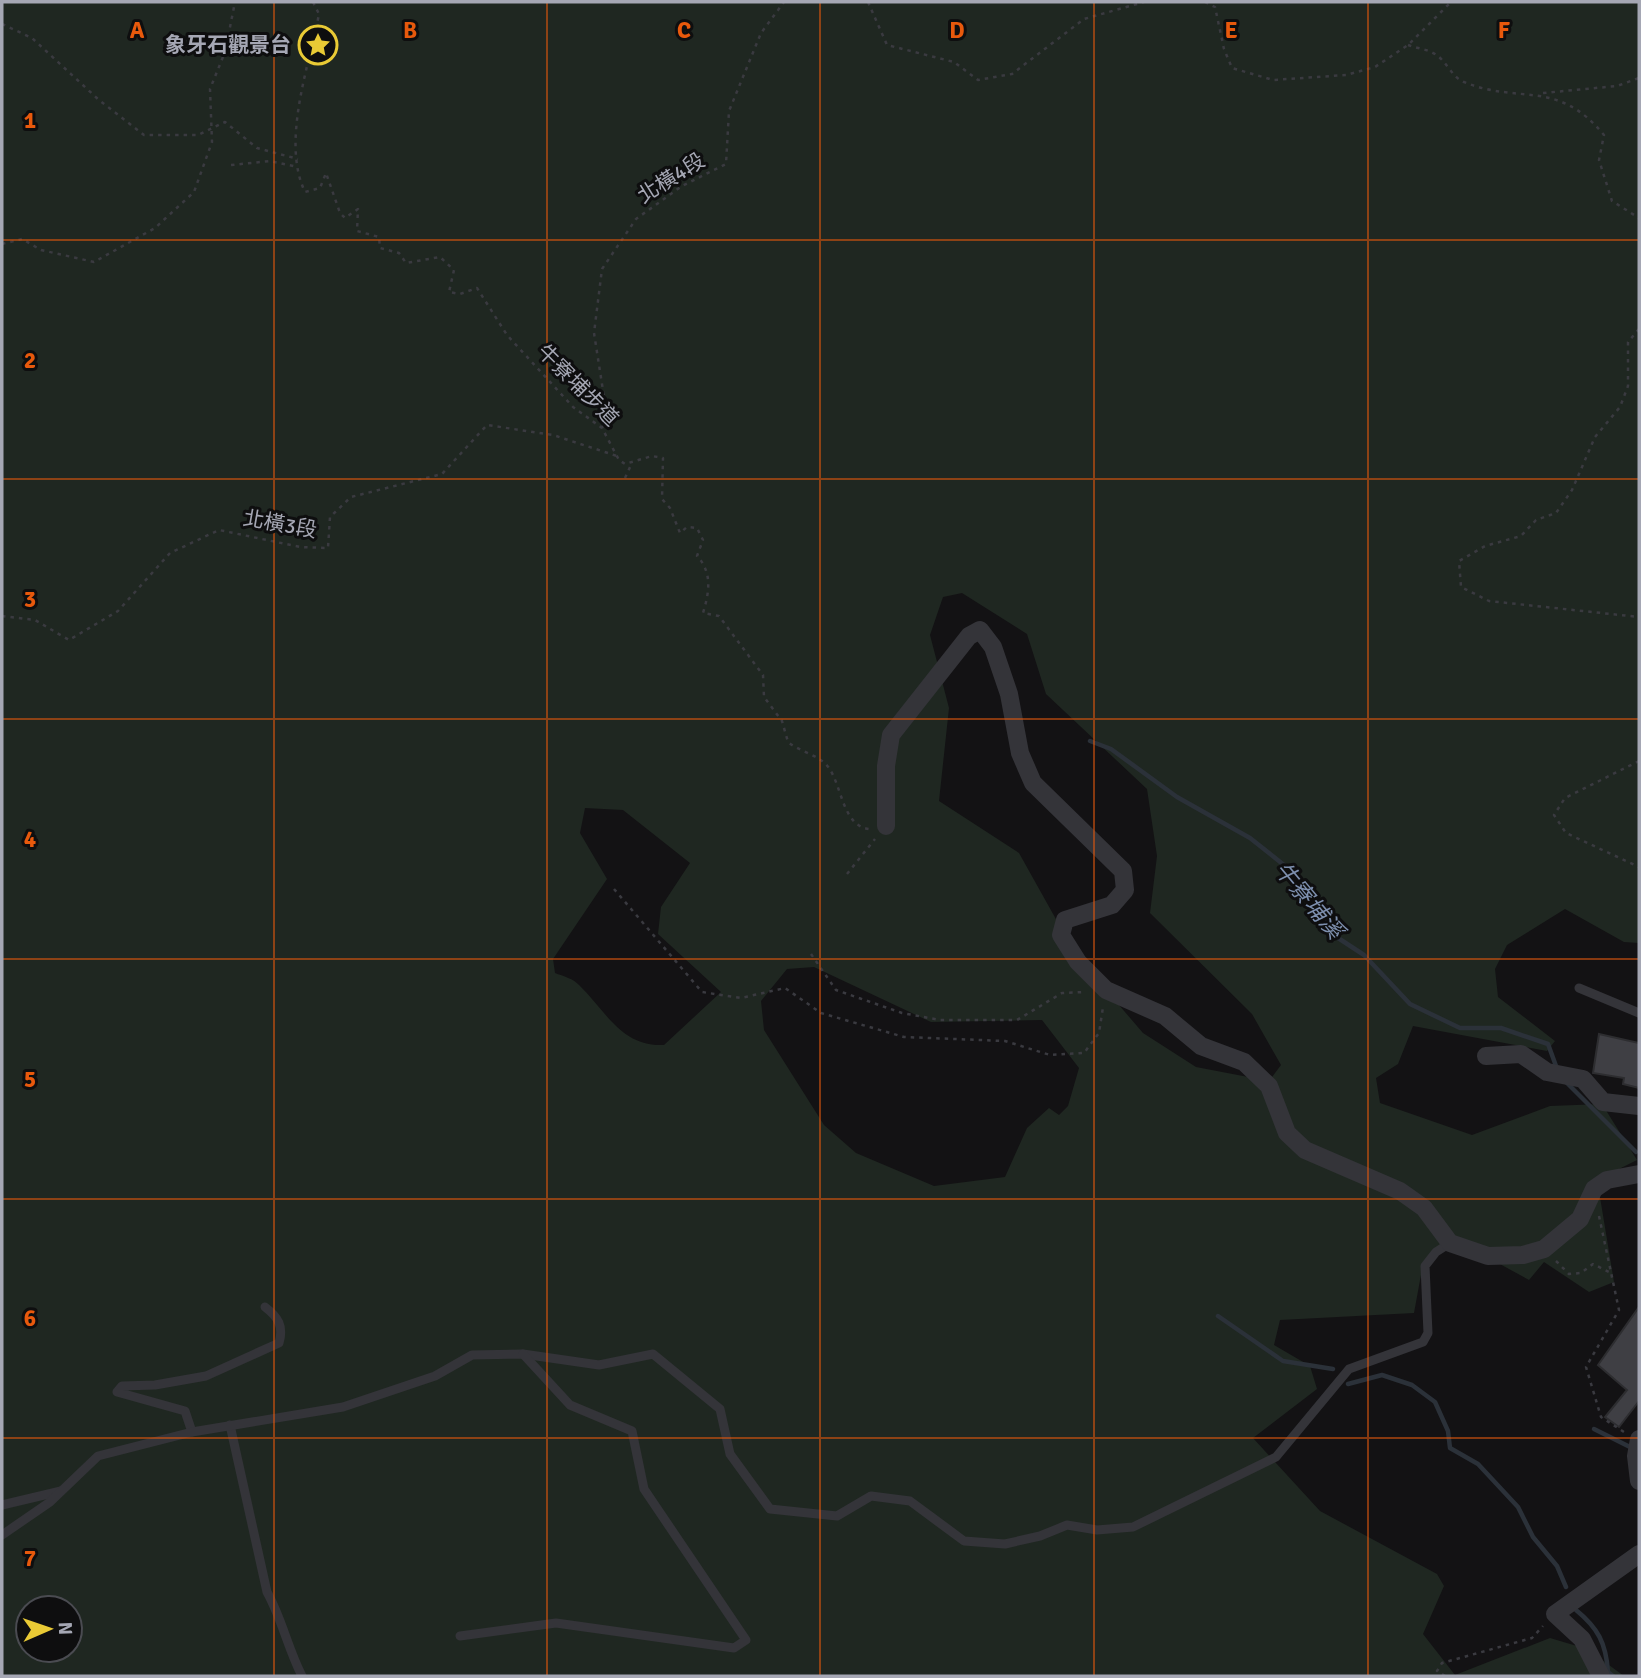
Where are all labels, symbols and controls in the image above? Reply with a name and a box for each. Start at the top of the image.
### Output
text: A [130,16,145,45]
text: B [403,16,417,45]
text: C [677,16,691,45]
text: D [949,16,965,45]
text: E [1224,16,1238,45]
text: F [1498,16,1510,45]
place icon: 象牙石觀景台 [297,24,339,66]
place label: 象牙石觀景台 [165,32,291,58]
text: 1 [24,106,36,135]
street label: 北橫4段 [633,147,709,209]
street label: 牛寮埔步道 [532,339,624,431]
text: 2 [24,346,36,375]
street label: 北橫3段 [241,505,319,543]
text: 3 [24,585,36,614]
text: 4 [24,825,36,854]
water label: 牛寮埔溪 [1268,856,1351,947]
text: 5 [24,1065,36,1094]
text: 6 [24,1304,36,1333]
text: 7 [24,1544,36,1573]
north arrow [14,1594,84,1664]
text: N [53,1621,77,1635]

